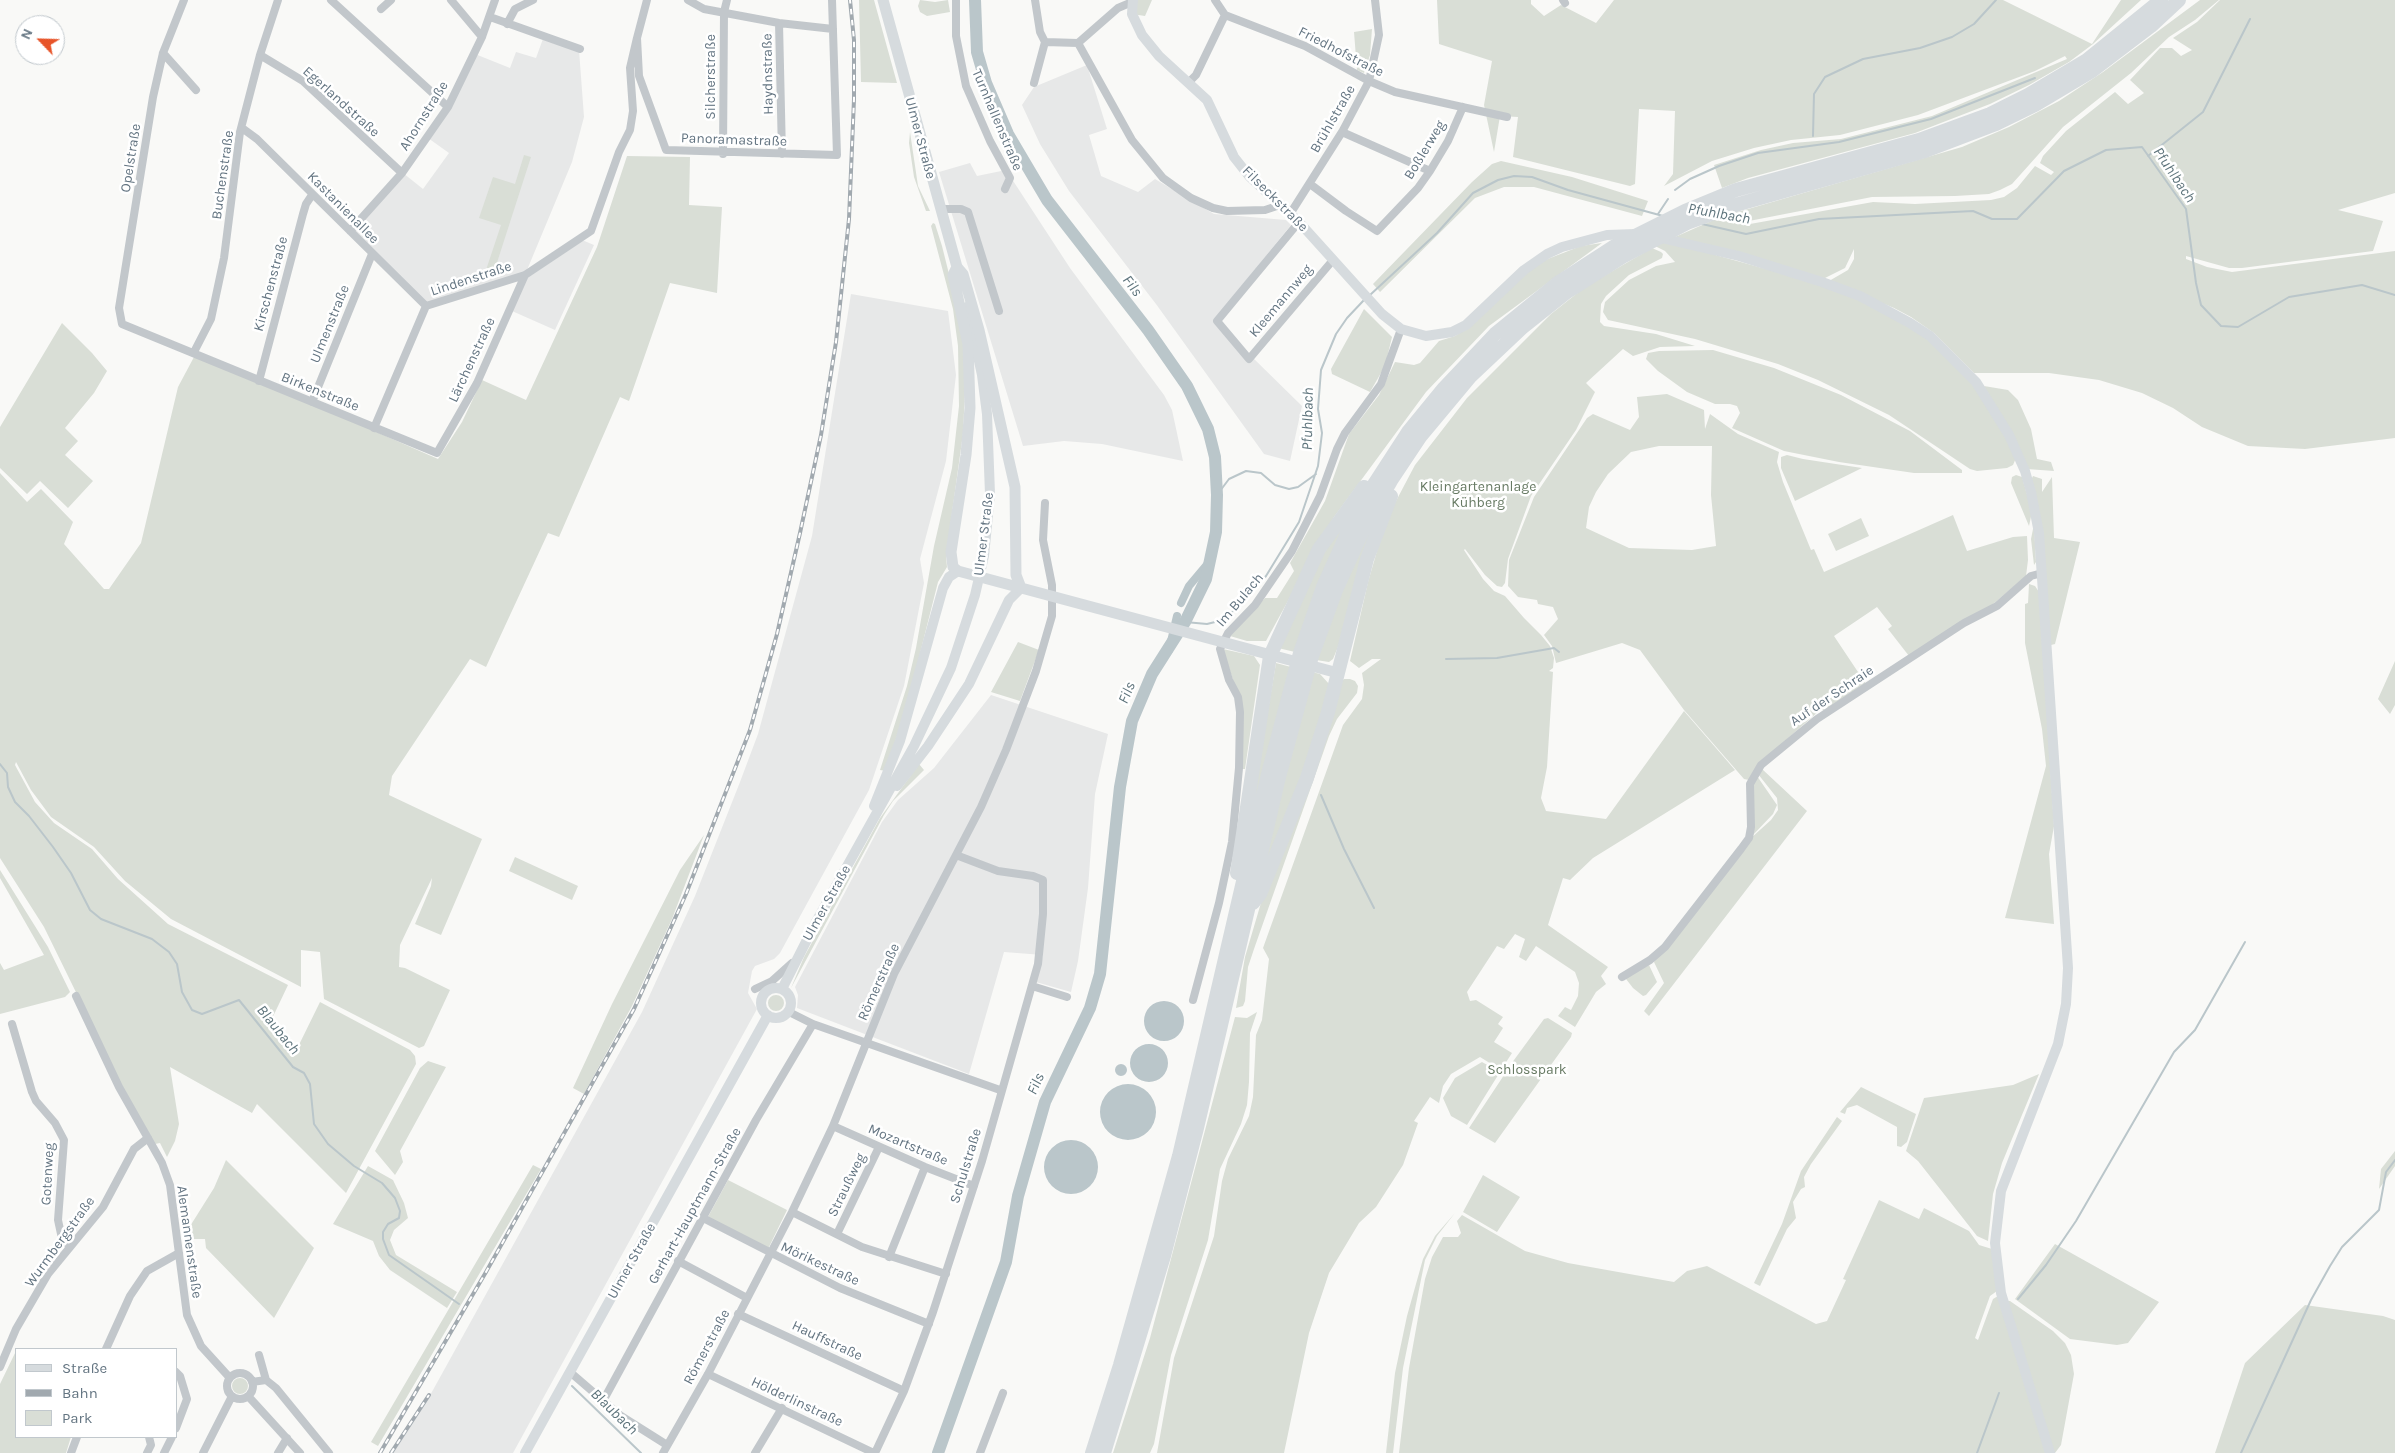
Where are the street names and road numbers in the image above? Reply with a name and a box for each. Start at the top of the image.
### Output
street label: Friedhofstraße [1295,23,1387,81]
street label: Haydnstraße [759,33,777,115]
street label: Silcherstraße [703,34,719,120]
street label: Egerlandstraße [299,63,383,141]
street label: Turnhallenstraße [968,67,1026,173]
street label: Ahornstraße [396,78,452,154]
street label: Brühlstraße [1307,82,1359,156]
street label: Ulmer Straße [901,95,939,181]
street label: Boßlerweg [1401,117,1449,183]
street label: Opelstraße [117,122,145,194]
street label: Buchenstraße [208,129,238,221]
street label: Panoramastraße [681,130,787,150]
street label: Filseckstraße [1239,163,1311,235]
street label: Kastanienallee [304,169,382,247]
street label: Kirschenstraße [250,235,292,333]
street label: Lindenstraße [428,258,514,300]
street label: Kleemannweg [1246,261,1316,341]
street label: Ulmenstraße [307,282,353,366]
street label: Lärchenstraße [445,315,499,405]
street label: Birkenstraße [279,369,361,415]
street label: Ulmer Straße [971,491,997,577]
street label: Im Bulach [1213,570,1267,630]
street label: Auf der Schraie [1787,662,1877,730]
street label: Ulmer Straße [799,862,855,944]
street label: Römerstraße [854,941,904,1023]
street label: Mozartstraße [865,1121,951,1169]
street label: Gerhart-Hauptmann-Straße [645,1125,745,1287]
street label: Schulstraße [947,1126,985,1206]
street label: Gotenweg [38,1142,58,1206]
street label: Straußweg [824,1150,870,1220]
street label: Alemannenstraße [173,1185,205,1299]
street label: Wurmbergstraße [21,1193,99,1291]
street label: Ulmer Straße [604,1220,660,1302]
street label: Mörikestraße [778,1238,862,1290]
street label: Römerstraße [680,1307,734,1387]
street label: Hauffstraße [789,1317,865,1365]
street label: Hölderlinstraße [749,1373,845,1431]

